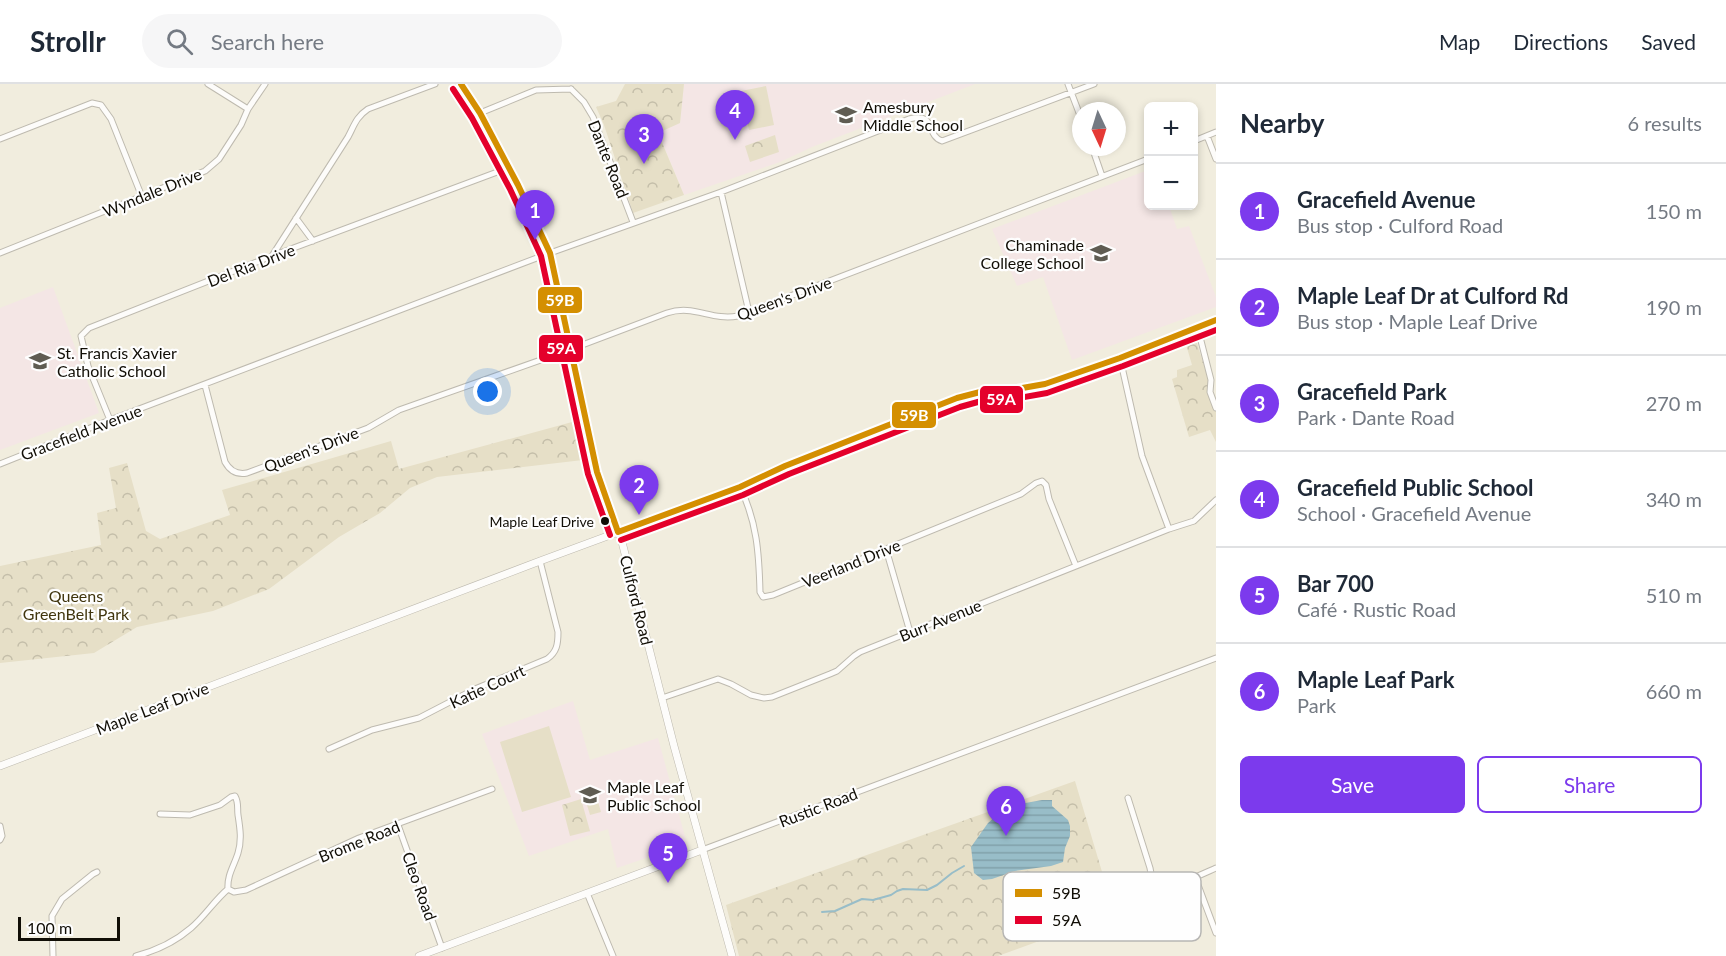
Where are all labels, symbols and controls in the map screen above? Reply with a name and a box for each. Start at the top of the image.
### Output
search box [142,14,562,68]
text: Strollr [30,24,106,58]
icon: search [163,25,196,58]
text: Search here [211,28,324,55]
text: Map [1439,29,1480,54]
text: Directions [1513,29,1608,54]
text: Saved [1641,29,1696,54]
pin: 4 [716,91,754,140]
place label: Amesbury Middle School [863,97,963,134]
north arrow [1072,102,1126,156]
map controls [1144,102,1198,210]
button: + [1144,102,1198,156]
school or university icon: Amesbury Middle School [834,103,858,127]
text: Nearby [1240,107,1325,139]
text: 6 results [1627,111,1702,135]
pin: 3 [624,115,664,164]
street label: Dante Road [585,117,633,201]
button: − [1144,156,1198,210]
street label: Wyndale Drive [100,164,204,220]
text: Gracefield Avenue [1297,186,1475,213]
pin: 1 [516,190,554,240]
text: 1 [1254,199,1265,223]
text: 150 m [1646,199,1702,223]
text: Bus stop · Culford Road [1297,213,1503,237]
place label: Chaminade College School [981,235,1084,272]
street label: Del Ria Drive [204,240,298,290]
school or university icon: Chaminade College School [1089,241,1113,265]
street label: Queen's Drive [734,272,834,324]
text: Maple Leaf Dr at Culford Rd [1297,282,1569,309]
line badge: 59B [537,286,583,314]
text: 59B [545,290,575,309]
text: 2 [1254,295,1265,319]
text: 190 m [1646,295,1702,319]
text: Bus stop · Maple Leaf Drive [1297,309,1538,333]
line badge: 59A [538,334,584,363]
text: 59A [546,338,577,357]
place label: St. Francis Xavier Catholic School [57,343,177,380]
school or university icon: St. Francis Xavier Catholic School [28,349,52,373]
your location [473,377,502,406]
text: Gracefield Park [1297,378,1447,405]
line badge: 59A [979,385,1024,414]
text: 59A [986,389,1017,408]
text: 3 [1254,391,1265,415]
text: 270 m [1646,391,1702,415]
street label: Gracefield Avenue [18,400,144,464]
line badge: 59B [891,401,937,429]
text: 59B [899,405,929,424]
text: Park · Dante Road [1297,405,1455,429]
street label: Queen's Drive [261,422,361,476]
pin: 2 [620,466,658,515]
text: Gracefield Public School [1297,474,1534,501]
text: 4 [1254,487,1265,511]
text: 340 m [1646,487,1702,511]
text: School · Gracefield Avenue [1297,501,1531,525]
place label: Maple Leaf Drive [490,513,594,530]
marker: Maple Leaf Drive [599,515,611,527]
street label: Veerland Drive [799,535,903,591]
street label: Culford Road [617,553,657,647]
text: Bar 700 [1297,570,1374,597]
text: 5 [1254,583,1265,607]
text: 510 m [1646,583,1702,607]
park label: Queens GreenBelt Park [23,586,130,623]
street label: Burr Avenue [896,595,984,645]
text: Café · Rustic Road [1297,597,1456,621]
street label: Katie Court [446,660,528,712]
text: Maple Leaf Park [1297,666,1455,693]
street label: Maple Leaf Drive [93,678,211,738]
text: 6 [1254,679,1265,703]
text: 660 m [1646,679,1702,703]
text: Park [1297,693,1336,717]
button: Save [1240,756,1465,813]
button: Share [1477,756,1702,813]
place label: Maple Leaf Public School [607,777,701,814]
school or university icon: Maple Leaf Public School [578,783,602,807]
street label: Rustic Road [776,783,860,831]
pin: 6 [986,786,1026,836]
street label: Brome Road [316,816,402,866]
pin: 5 [648,834,688,883]
street label: Cleo Road [399,849,441,923]
legend [1003,872,1201,941]
text: 59B [1052,883,1081,902]
text: 59A [1052,910,1082,929]
scale bar [18,914,120,942]
text: 100 m [27,918,72,937]

